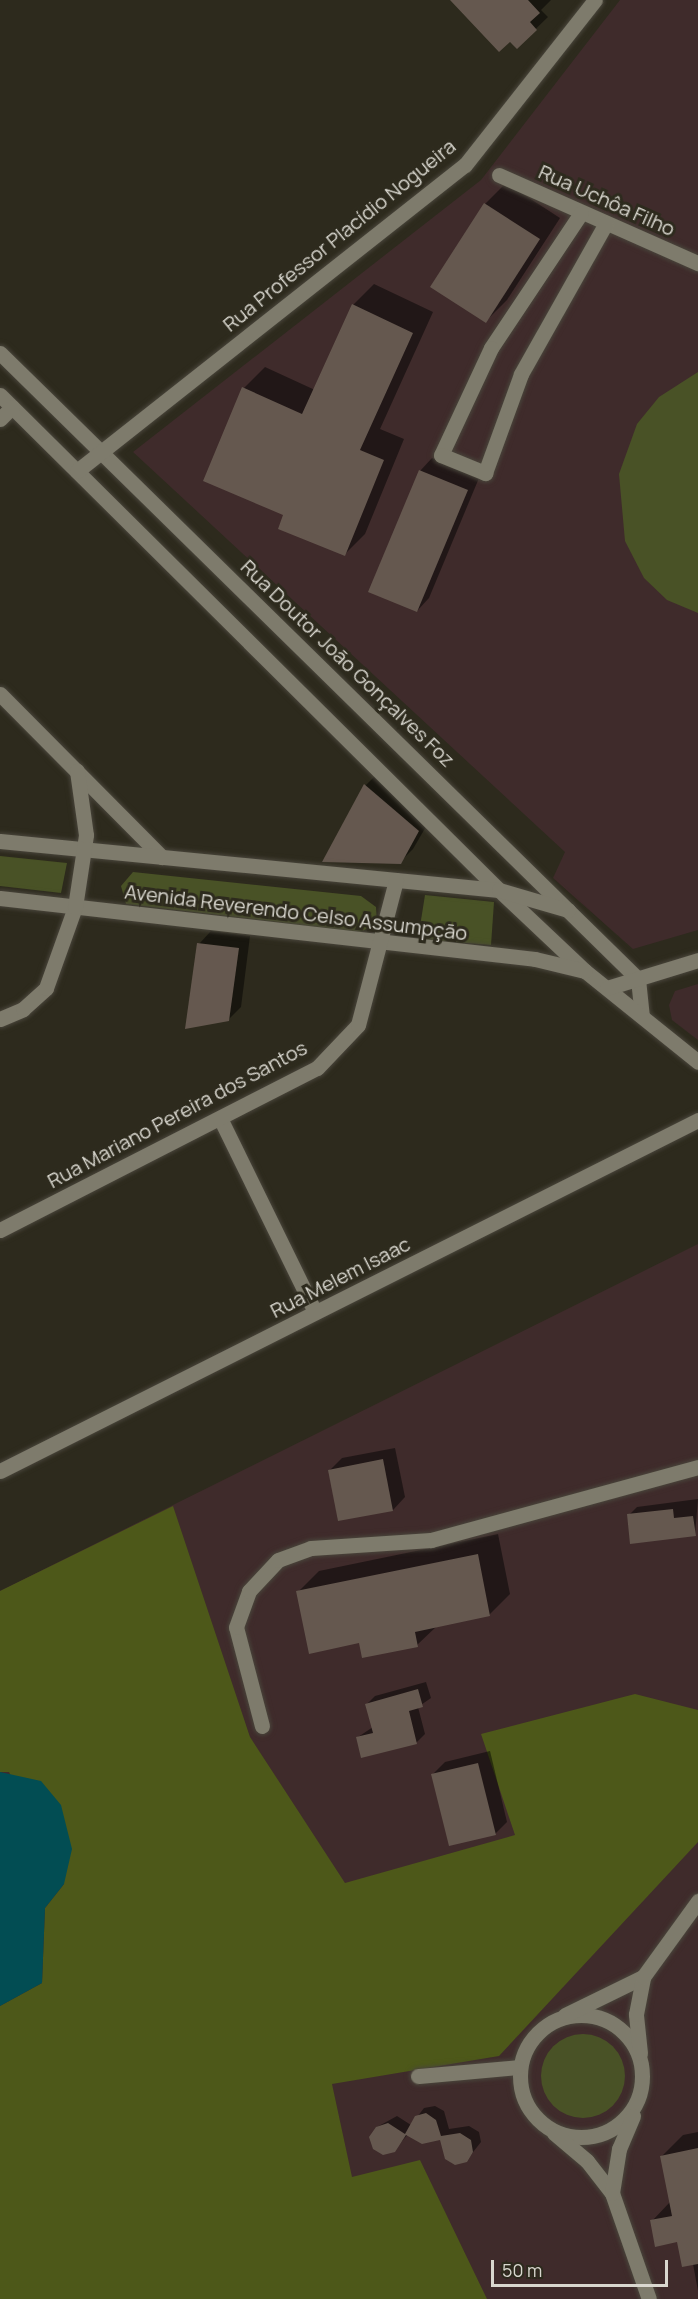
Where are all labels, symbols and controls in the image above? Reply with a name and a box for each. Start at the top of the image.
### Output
street label: Rua Professor Placídio Nogueira [218,134,460,336]
street label: Rua Uchôa Filho [535,159,679,241]
street label: Rua Doutor João Gonçalves Foz [236,554,460,772]
street label: Avenida Reverendo Celso Assumpção [123,879,469,945]
street label: Rua Mariano Pereira dos Santos [43,1035,311,1193]
street label: Rua Melem Isaac [266,1231,414,1323]
scale bar [494,2248,671,2286]
text: 50 m [502,2258,542,2282]

